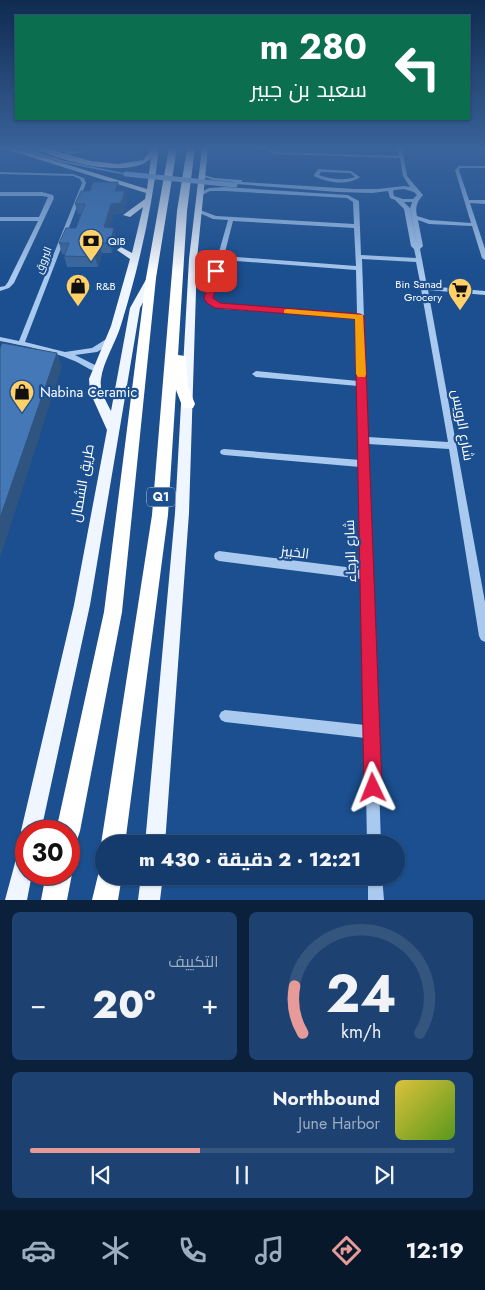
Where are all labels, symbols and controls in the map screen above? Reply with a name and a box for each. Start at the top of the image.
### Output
text: 280 m [260,22,367,72]
icon: left [385,35,450,100]
text: سعيد بن جبير [250,73,367,105]
bank icon: QIB [78,228,104,262]
place label: QIB [108,233,126,249]
street label: البروق [30,244,56,276]
pin [195,250,237,292]
icon: arrive [202,257,230,285]
shop icon: R&B [65,273,91,307]
place label: Bin Sanad Grocery [395,276,442,305]
supermarket icon: Bin Sanad Grocery [447,277,473,311]
place label: R&B [96,278,116,294]
shop icon: Nabina Ceramic [9,379,35,413]
place label: Nabina Ceramic [40,382,137,402]
street label: شارع الرويس [447,388,479,462]
street label: طريق الشمال [65,442,99,524]
road number: Q1 [147,488,175,507]
street label: شارع الرجاء [339,519,361,583]
street label: الخبيز [279,540,310,564]
position arrow [346,761,398,813]
speed limit sign: 30 [15,820,80,885]
text: 12:21 · 2 دقيقة · 430 m [139,846,361,873]
text: التكييف [168,950,219,973]
text: 24 [326,956,396,1032]
text: 20° [92,977,156,1032]
text: − [30,984,47,1025]
text: + [201,984,218,1025]
text: km/h [341,1019,381,1045]
text: Northbound [273,1085,380,1112]
text: June Harbor [298,1112,380,1135]
icon: previous [87,1161,115,1189]
icon: pause [228,1161,256,1189]
icon: next [370,1161,398,1189]
icon: car [21,1233,56,1268]
icon: climate [98,1233,133,1268]
icon: phone [175,1233,210,1268]
icon: music [252,1233,287,1268]
icon: directions [329,1233,364,1268]
text: 12:19 [405,1234,464,1266]

